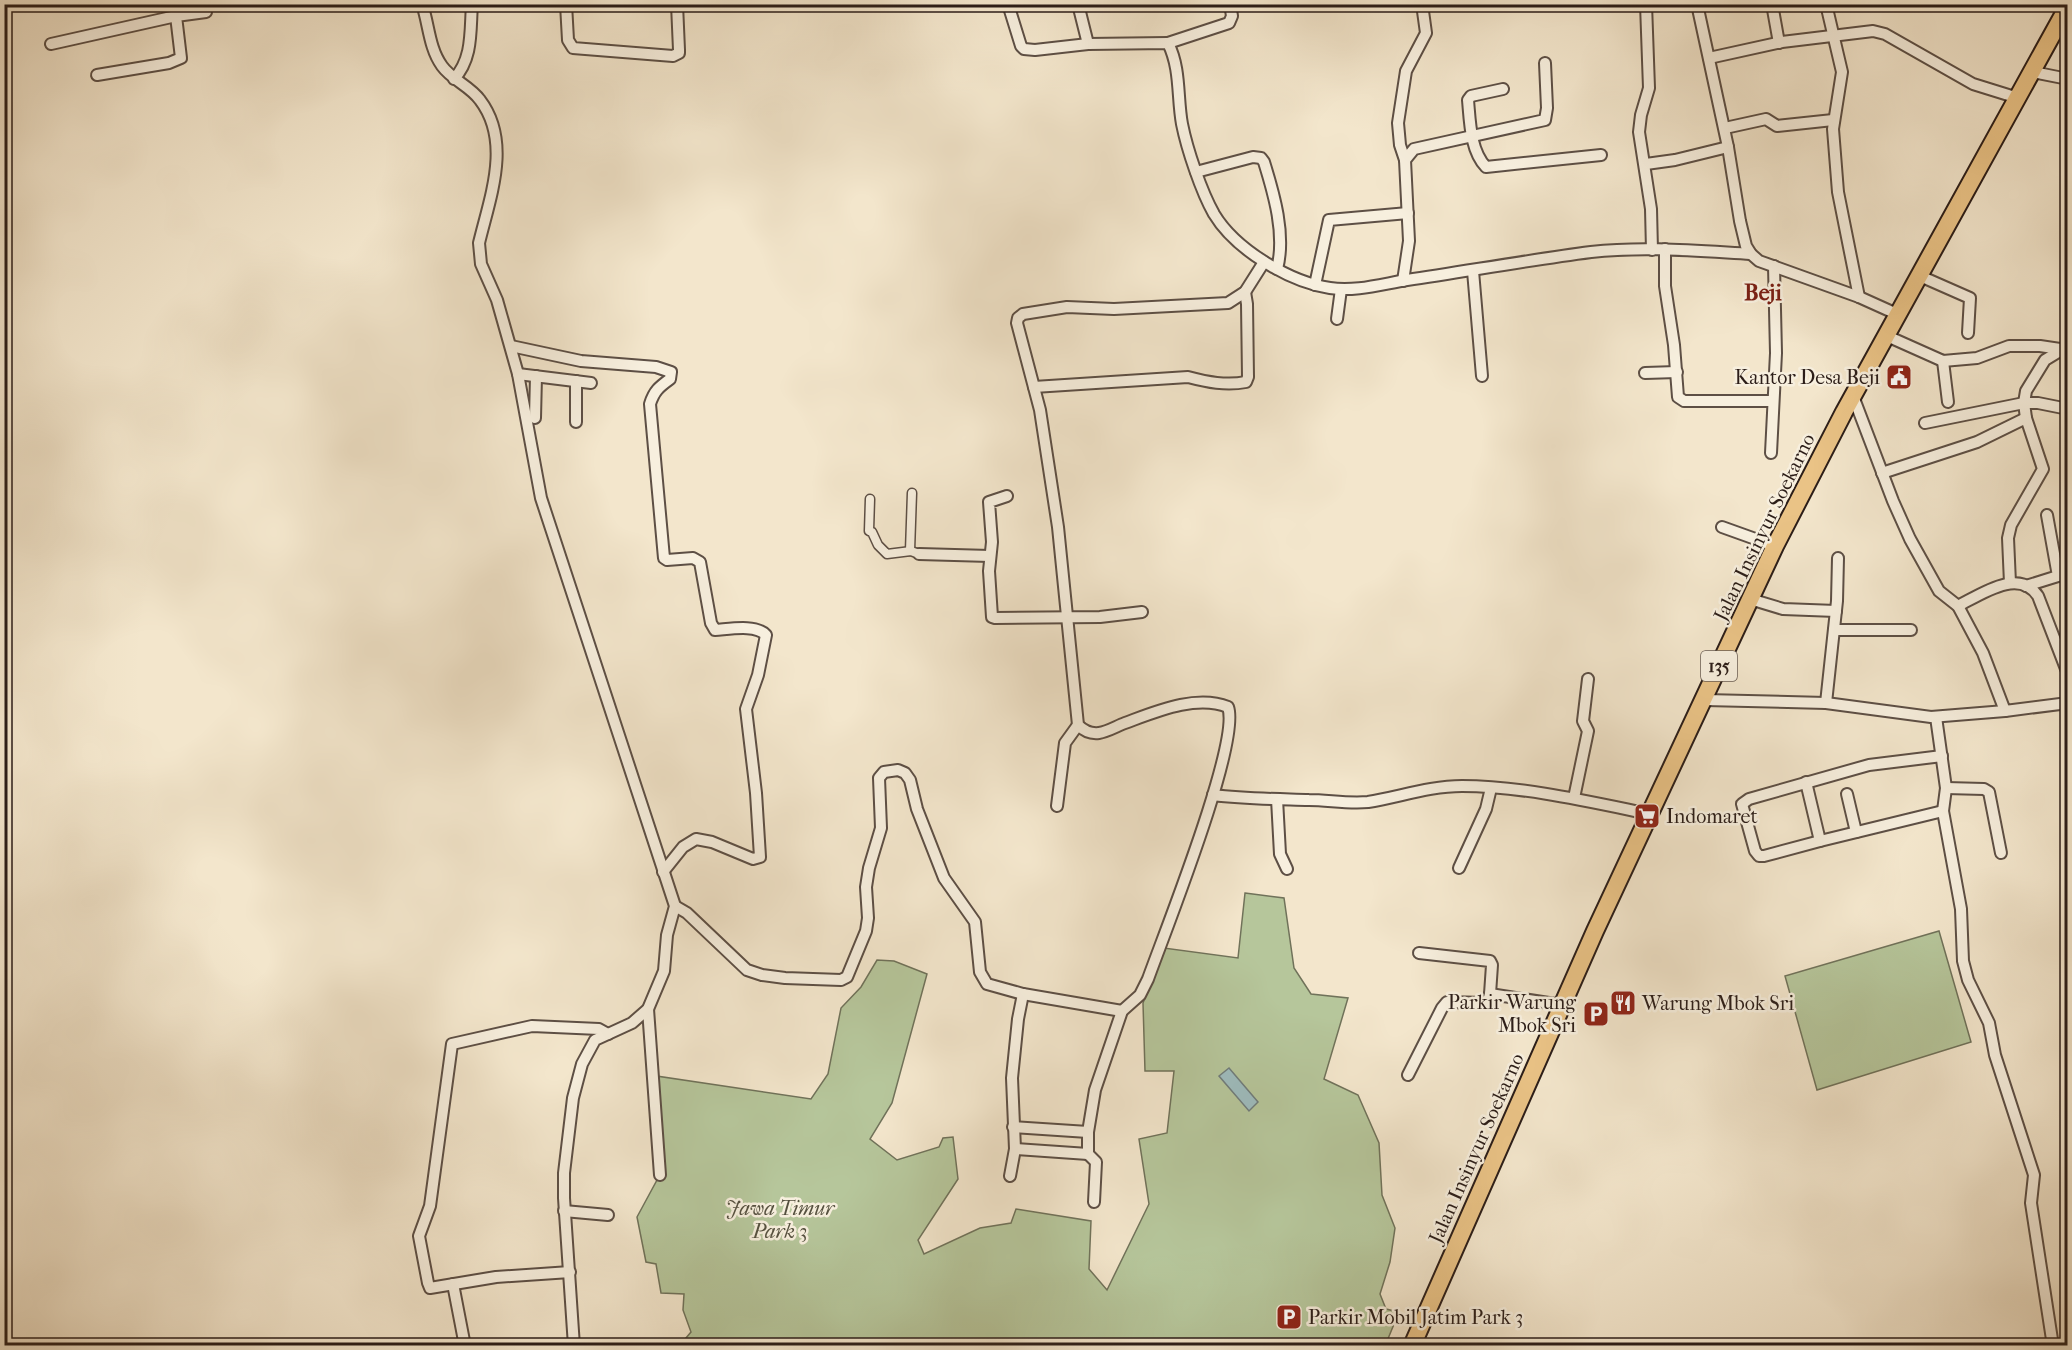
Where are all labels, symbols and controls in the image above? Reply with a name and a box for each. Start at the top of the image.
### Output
district label: Beji [1744,280,1782,306]
public building icon: Kantor Desa Beji [1884,362,1914,392]
place label: Kantor Desa Beji [1735,366,1880,389]
street label: Jalan Insinyur Soekarno [1708,430,1820,626]
road number: 135 [1701,651,1737,681]
supermarket icon: Indomaret [1632,801,1662,831]
place label: Indomaret [1666,805,1758,828]
restaurant icon: Warung Mbok Sri [1608,988,1638,1018]
place label: Parkir Warung Mbok Sri [1448,991,1576,1037]
place label: Warung Mbok Sri [1641,992,1794,1015]
parking icon: Parkir Warung Mbok Sri [1581,999,1611,1029]
street label: Jalan Insinyur Soekarno [1423,1050,1529,1249]
park label: Jawa Timur Park 3 [726,1197,836,1243]
parking icon: Parkir Mobil Jatim Park 3 [1274,1302,1304,1332]
place label: Parkir Mobil Jatim Park 3 [1308,1306,1523,1329]

